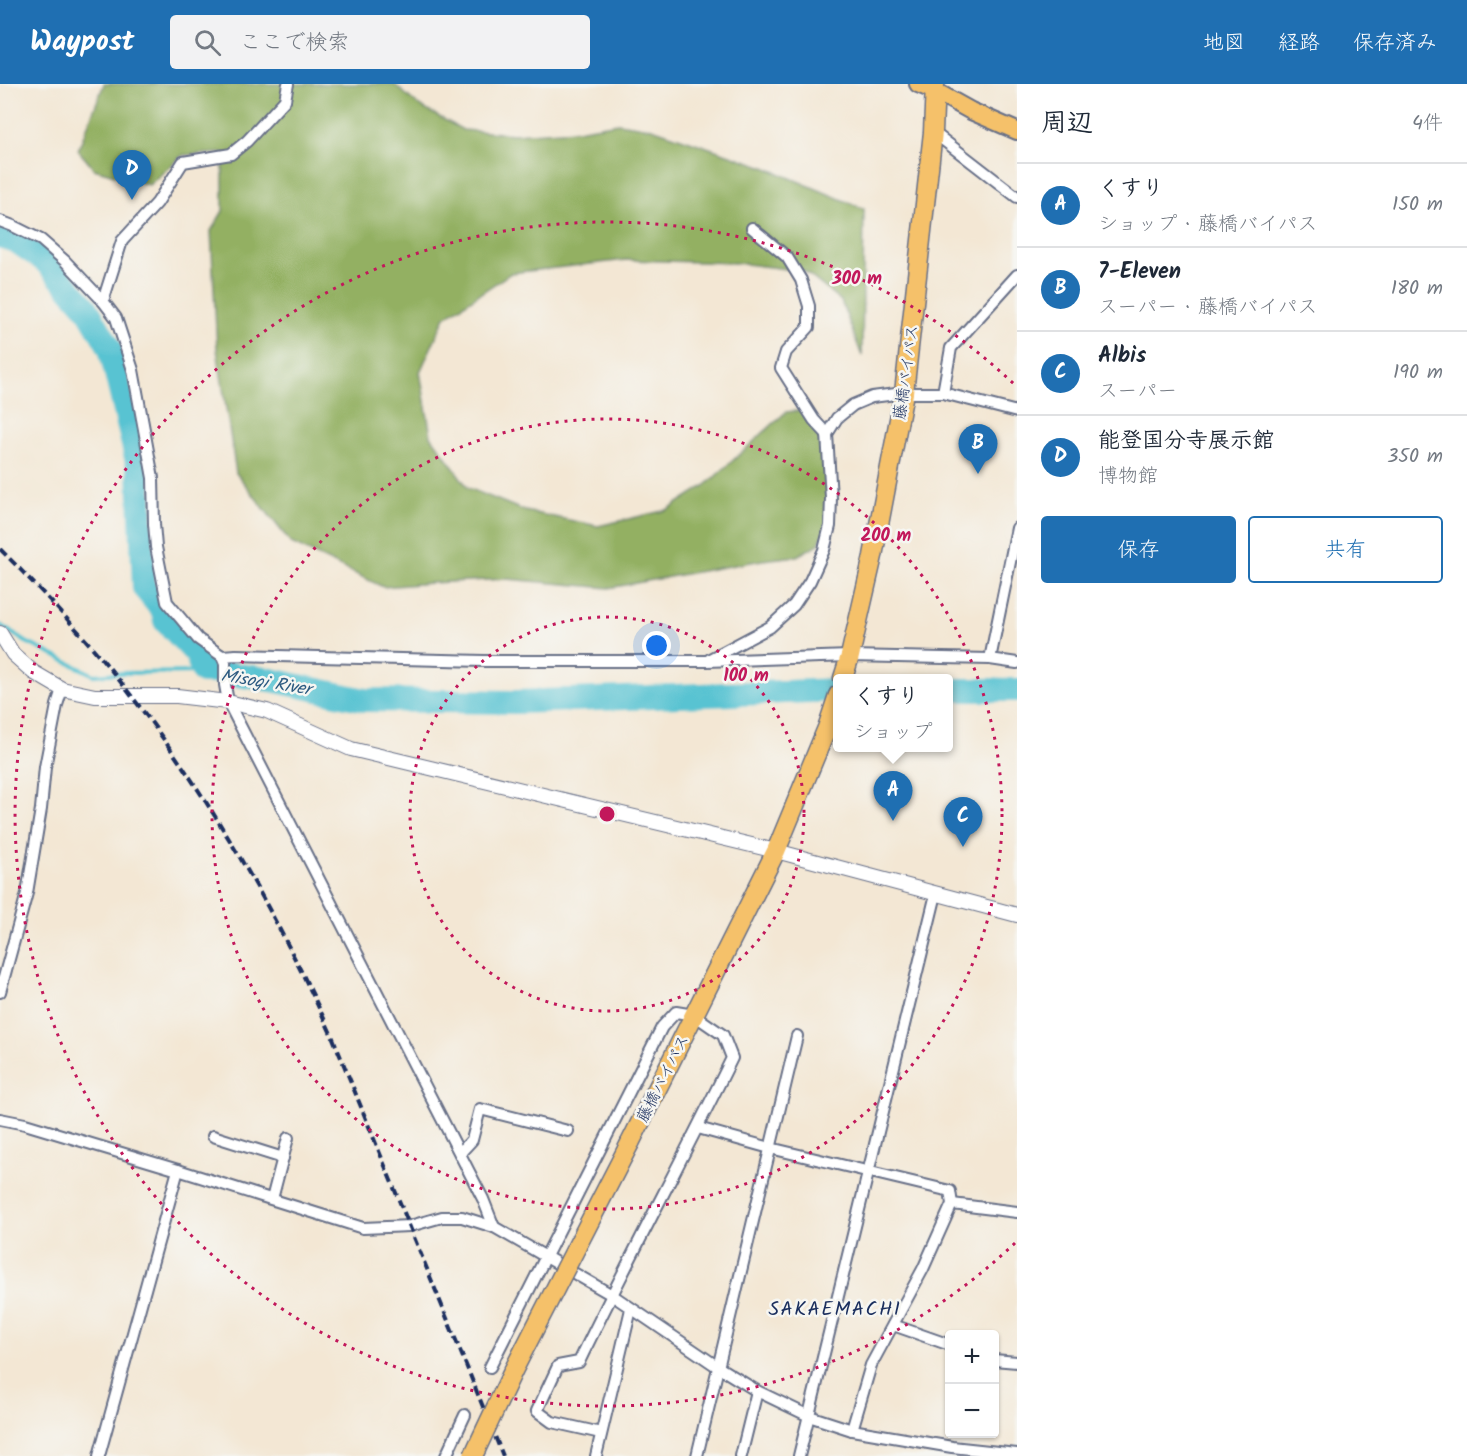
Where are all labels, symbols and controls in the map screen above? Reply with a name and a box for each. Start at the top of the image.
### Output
search box [170,15,590,69]
text: Waypost [30,20,134,65]
icon: search [191,26,224,59]
text: ここで検索 [239,26,349,61]
text: 地図 [1203,27,1245,60]
text: 経路 [1278,27,1320,60]
text: 保存済み [1353,27,1437,60]
text: 周辺 [1041,103,1093,145]
text: 4件 [1412,108,1443,140]
pin: D [112,150,152,200]
text: くすり [1098,172,1164,207]
text: A [1054,189,1067,221]
text: 150 m [1392,189,1443,221]
text: ショップ · 藤橋バイパス [1098,209,1318,241]
text: 7-Eleven [1098,255,1181,290]
text: 300 m [831,265,882,294]
text: B [1054,273,1067,305]
text: 180 m [1391,273,1443,305]
text: スーパー · 藤橋バイパス [1098,292,1318,324]
street label: 藤橋バイパス [887,323,926,421]
text: Albis [1098,339,1146,374]
text: C [1054,357,1067,389]
text: 190 m [1393,357,1443,389]
text: スーパー [1098,376,1177,408]
pin: B [958,424,998,474]
text: 能登国分寺展示館 [1098,424,1274,459]
text: D [1054,441,1067,473]
text: 350 m [1387,441,1443,473]
text: 博物館 [1098,461,1158,493]
button: 保存 [1041,516,1236,583]
button: 共有 [1248,516,1443,583]
text: 200 m [861,522,912,551]
your location [642,631,671,660]
water label: Misogi River [219,662,317,706]
text: 100 m [723,662,769,691]
popup [833,674,953,752]
text: くすり [853,680,919,715]
text: ショップ [853,717,933,749]
pin: A [874,772,912,821]
pin: C [944,798,982,847]
centre of rings [597,804,617,824]
street label: 藤橋バイパス [630,1030,696,1127]
district label: SAKAEMACHI [769,1294,901,1326]
map controls [945,1330,999,1438]
button: + [945,1330,999,1384]
button: − [945,1384,999,1438]

